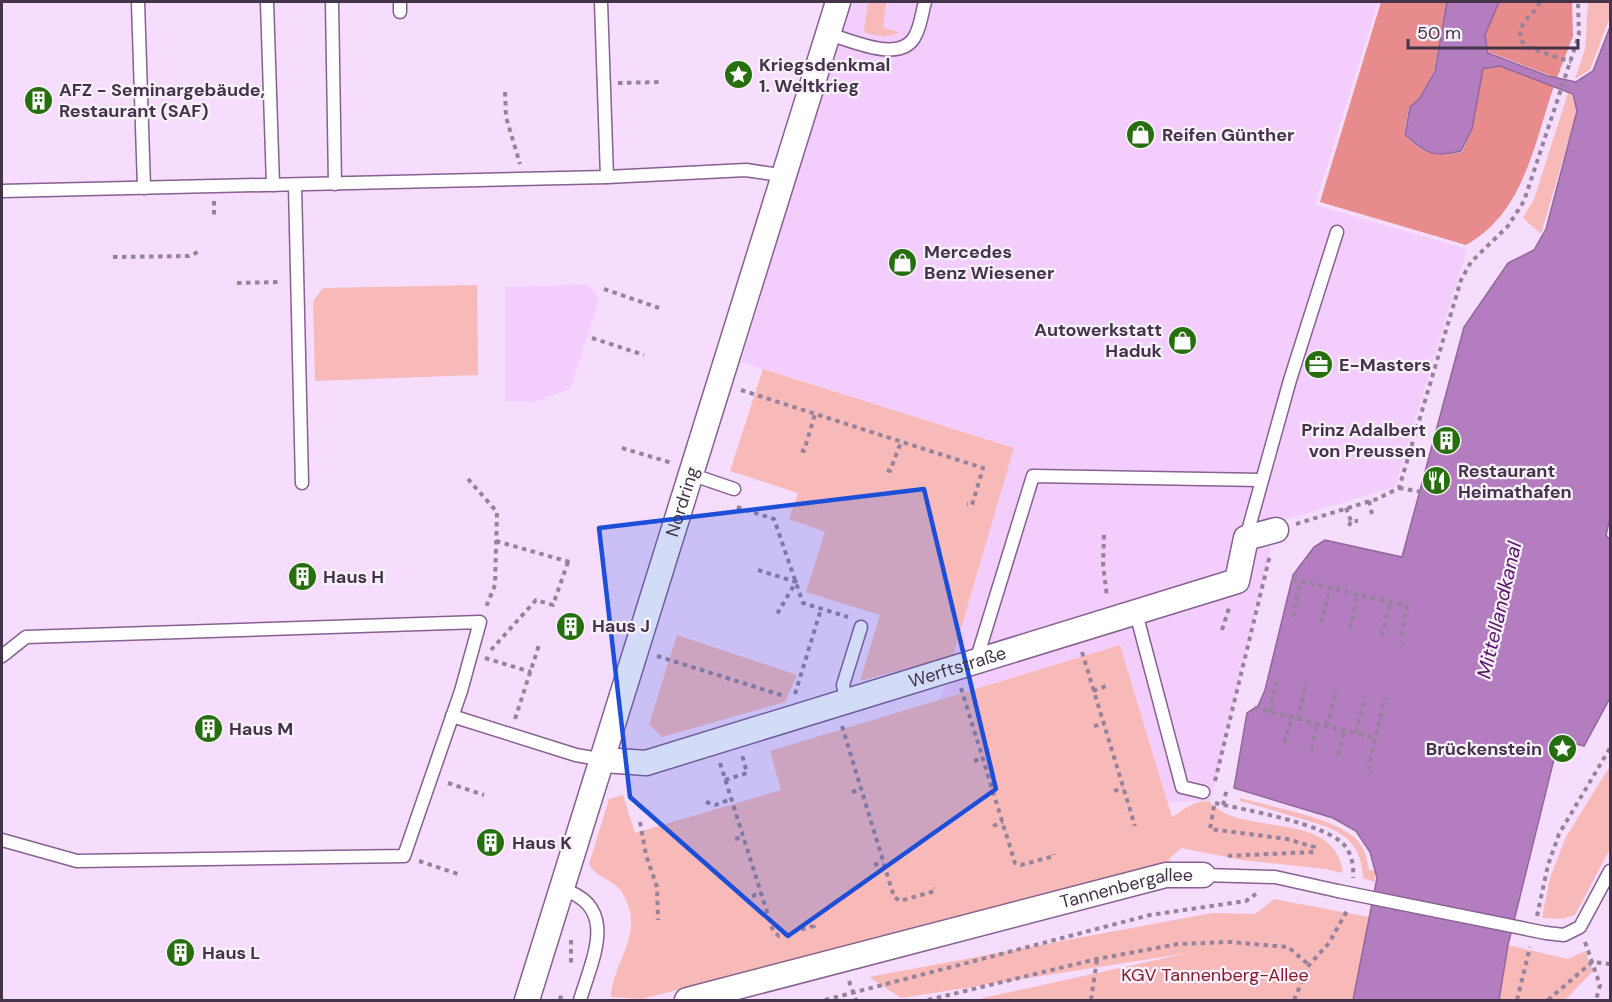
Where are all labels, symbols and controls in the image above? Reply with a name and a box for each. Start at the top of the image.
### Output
scale bar [1408,12,1578,50]
text: 50 m [1417,21,1461,45]
place label: Kriegsdenkmal 1. Weltkrieg [759,53,890,98]
place icon: Kriegsdenkmal 1. Weltkrieg [722,59,754,91]
place label: AFZ - Seminargebäude, Restaurant (SAF) [59,78,265,123]
building icon: AFZ - Seminargebäude, Restaurant (SAF) [22,84,54,116]
shop icon: Reifen Günther [1125,119,1157,151]
place label: Reifen Günther [1162,123,1294,147]
place label: Mercedes Benz Wiesener [924,240,1054,285]
shop icon: Mercedes Benz Wiesener [887,246,919,278]
place label: Autowerkstatt Haduk [1034,318,1163,363]
shop icon: Autowerkstatt Haduk [1167,324,1199,356]
office icon: E-Masters [1302,349,1334,381]
place label: E-Masters [1339,353,1431,377]
place label: Prinz Adalbert von Preussen [1301,418,1426,463]
building icon: Prinz Adalbert von Preussen [1431,424,1463,456]
place label: Restaurant Heimathafen [1458,459,1572,504]
street label: Nordring [660,464,704,540]
restaurant icon: Restaurant Heimathafen [1421,465,1453,497]
water label: Mittellandkanal [1471,538,1528,681]
building icon: Haus H [286,561,318,593]
place label: Haus H [323,565,384,589]
building icon: Haus J [555,610,587,642]
place label: Haus J [592,614,650,638]
street label: Werftstraße [906,641,1009,693]
building icon: Haus M [192,713,224,745]
place label: Haus M [229,717,293,741]
place icon: Brückenstein [1547,733,1579,765]
place label: Brückenstein [1426,737,1542,761]
building icon: Haus K [475,827,507,859]
place label: Haus K [512,831,572,855]
street label: Tannenbergallee [1057,863,1193,914]
building icon: Haus L [165,937,197,969]
place label: Haus L [202,941,260,965]
park label: KGV Tannenberg-Allee [1121,963,1309,987]

